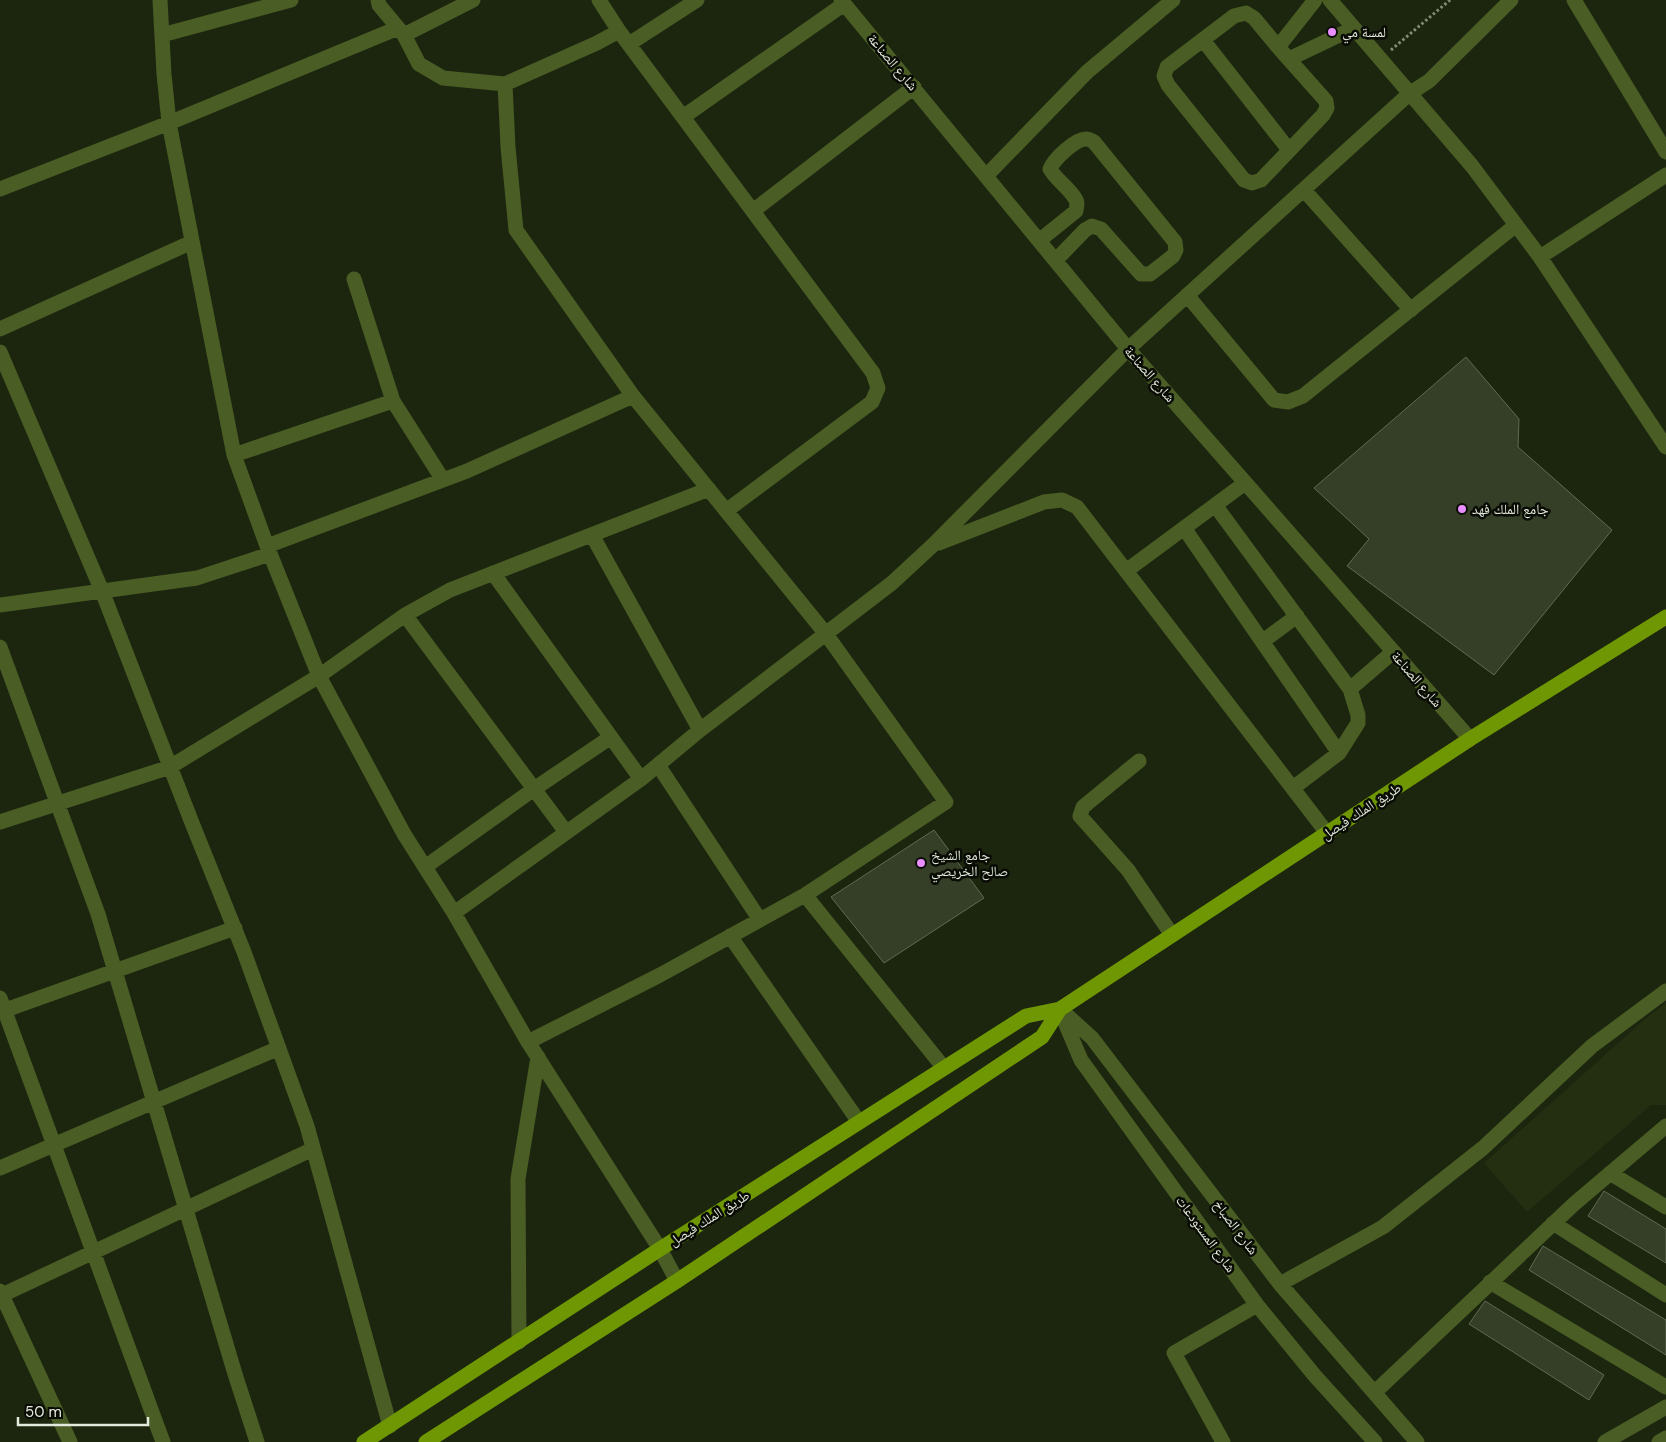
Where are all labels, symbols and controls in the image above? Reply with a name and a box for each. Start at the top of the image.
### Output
place label: لمسة مي [1342,23,1386,44]
marker: لمسة مي [1326,26,1338,38]
street label: شارع الصناعة [863,30,922,95]
street label: شارع الصناعة [1120,342,1179,406]
place label: جامع الملك فهد [1472,500,1549,519]
marker: جامع الملك فهد [1456,503,1468,515]
street label: شارع الصناعة [1387,647,1446,711]
street label: طريق الملك فيصل [1317,778,1405,844]
place label: جامع الشيخ صالح الخريصي [931,846,1008,883]
marker: جامع الشيخ صالح الخريصي [915,857,927,869]
street label: طريق الملك فيصل [665,1186,753,1251]
street label: شارع المستودعات [1171,1192,1240,1276]
street label: شارع الصباخ [1209,1196,1262,1259]
scale bar [18,1394,148,1426]
text: 50 m [25,1402,62,1422]

